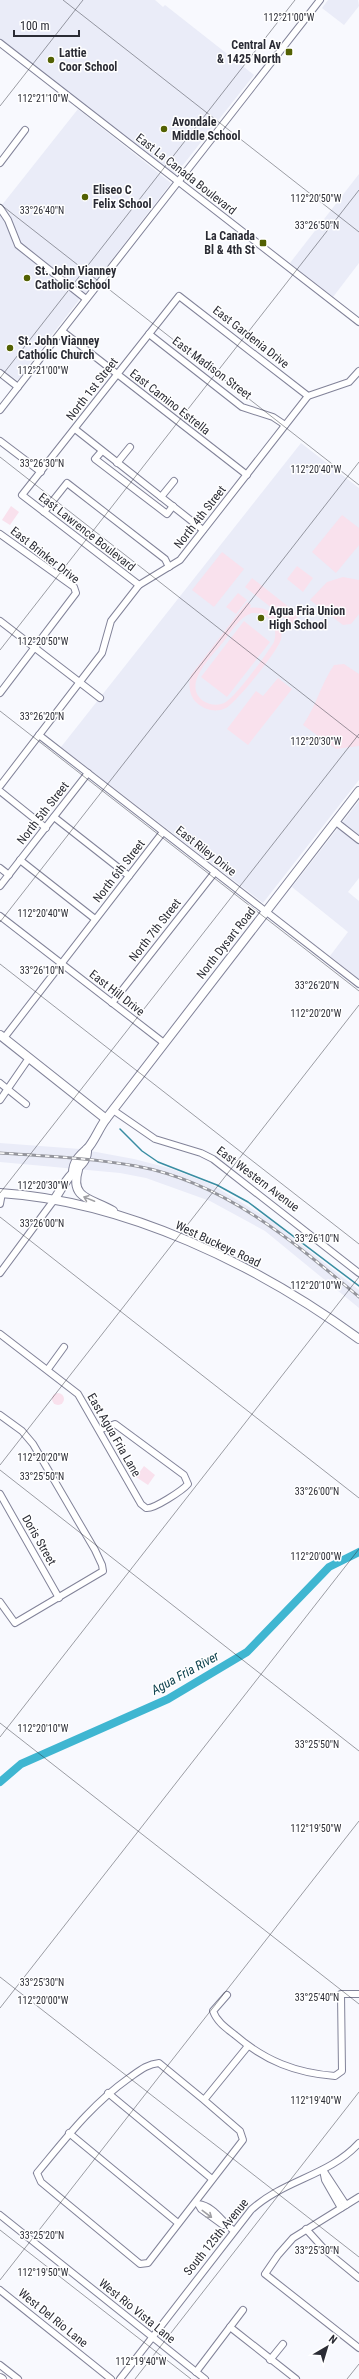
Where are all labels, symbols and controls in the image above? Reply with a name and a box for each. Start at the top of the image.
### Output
scale bar [14,12,79,38]
text: 112°21'00"W [264,12,315,23]
text: 100 m [20,19,50,33]
place label: Central Av & 1425 North [217,38,282,66]
place label: Lattie Coor School [59,46,117,74]
marker: Central Av & 1425 North [284,47,294,57]
marker: Lattie Coor School [46,55,56,65]
text: 112°21'10"W [18,93,69,104]
place label: Avondale Middle School [172,115,240,143]
marker: Avondale Middle School [159,124,169,134]
street label: East La Canada Boulevard [133,131,239,217]
place label: Eliseo C Felix School [93,183,151,211]
marker: Eliseo C Felix School [80,192,90,202]
text: 112°20'50"W [291,193,342,204]
text: 33°26'40"N [20,205,64,216]
text: 33°26'50"N [295,220,339,231]
place label: La Canada Bl & 4th St [204,229,255,257]
marker: La Canada Bl & 4th St [258,238,268,248]
place label: St. John Vianney Catholic School [35,264,117,292]
marker: St. John Vianney Catholic School [22,273,32,283]
street label: East Gardenia Drive [210,303,292,371]
place label: St. John Vianney Catholic Church [18,334,100,362]
street label: East Madison Street [170,334,255,403]
marker: St. John Vianney Catholic Church [5,343,15,353]
street label: North 1st Street [63,355,121,423]
text: 112°21'00"W [18,365,69,376]
street label: East Camino Estrella [127,366,213,438]
text: 33°26'30"N [20,458,64,469]
text: 112°20'40"W [291,464,342,475]
street label: North 4th Street [171,483,229,551]
street label: East Lawrence Boulevard [36,490,138,574]
street label: East Brinker Drive [8,524,83,586]
place label: Agua Fria Union High School [269,604,345,632]
marker: Agua Fria Union High School [256,613,266,623]
text: 112°20'50"W [18,636,69,647]
text: 33°26'20"N [20,711,64,722]
text: 112°20'30"W [291,736,342,747]
street label: North 5th Street [14,779,72,847]
street label: East Riley Drive [173,823,239,879]
street label: North 6th Street [90,837,148,905]
street label: North 7th Street [126,896,184,964]
street label: North Dysart Road [194,904,258,982]
text: 112°20'40"W [18,908,69,919]
text: 33°26'10"N [20,965,64,976]
street label: East Hill Drive [87,967,148,1019]
text: 33°26'20"N [295,980,339,991]
text: 112°20'20"W [291,1008,342,1019]
street label: East Western Avenue [214,1143,302,1215]
text: 112°20'30"W [18,1180,69,1191]
one-way arrow [83,1195,95,1202]
text: 33°26'00"N [20,1218,64,1229]
street label: West Buckeye Road [173,1218,263,1270]
text: 33°26'10"N [295,1233,339,1244]
text: 112°20'10"W [291,1280,342,1291]
street label: East Agua Fria Lane [84,1391,144,1480]
text: 112°20'20"W [18,1452,69,1463]
text: 33°25'50"N [20,1471,64,1482]
text: 33°26'00"N [295,1486,339,1497]
street label: Doris Street [19,1512,59,1568]
text: 112°20'00"W [291,1551,342,1562]
water label: Agua Fria River [148,1648,222,1698]
text: 112°20'10"W [18,1723,69,1734]
text: 33°25'50"N [295,1739,339,1750]
text: 112°19'50"W [291,1823,342,1834]
text: 33°25'30"N [20,1977,64,1988]
text: 33°25'40"N [295,1992,339,2003]
text: 112°20'00"W [18,1995,69,2006]
text: 112°19'40"W [291,2095,342,2106]
street label: South 125th Avenue [181,2196,251,2278]
one-way arrow [202,2210,213,2218]
text: 33°25'20"N [20,2230,64,2241]
text: 33°25'30"N [295,2245,339,2256]
text: 112°19'50"W [18,2267,69,2278]
street label: West Rio Vista Lane [96,2276,178,2346]
street label: West Del Rio Lane [16,2286,91,2350]
north arrow [307,2327,347,2367]
text: N [326,2332,340,2347]
text: 112°19'40"W [116,2356,167,2367]

